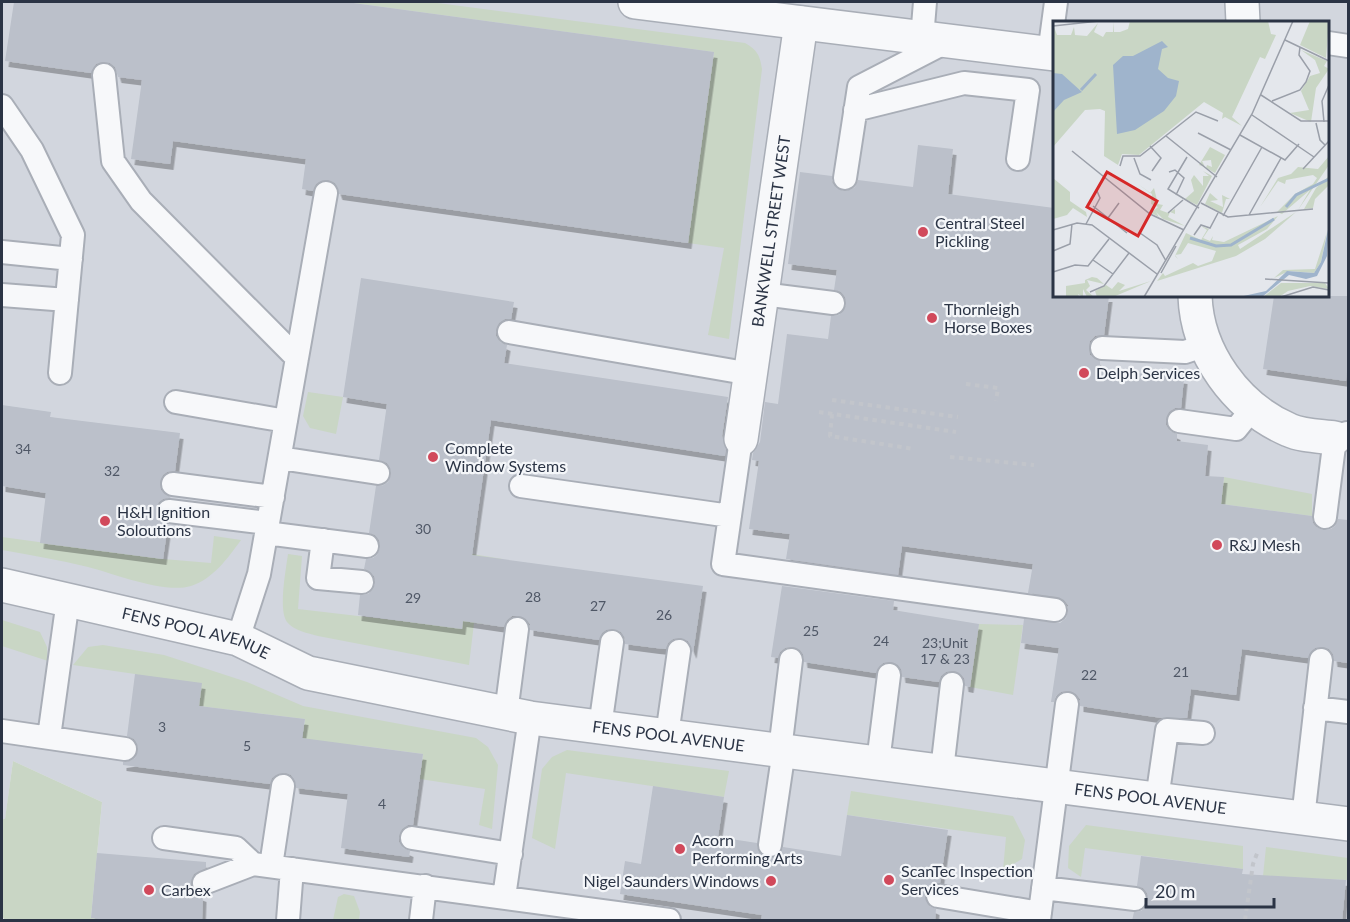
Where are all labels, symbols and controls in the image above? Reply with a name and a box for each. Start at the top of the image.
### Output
inset map [1053,21,1329,297]
street label: BANKWELL STREET WEST [747,134,794,328]
place label: Central Steel Pickling [935,213,1025,250]
marker: Central Steel Pickling [916,225,930,239]
place label: Thornleigh Horse Boxes [944,299,1032,336]
marker: Thornleigh Horse Boxes [925,311,939,325]
place label: Delph Services [1096,363,1200,382]
marker: Delph Services [1077,366,1091,380]
place label: Complete Window Systems [445,438,566,475]
house number: 34 [15,440,31,457]
marker: Complete Window Systems [426,450,440,464]
house number: 32 [104,462,120,479]
place label: H&H Ignition Soloutions [117,502,210,539]
marker: H&H Ignition Soloutions [98,514,112,528]
house number: 30 [415,520,431,537]
place label: R&J Mesh [1229,535,1300,554]
marker: R&J Mesh [1210,538,1224,552]
house number: 28 [525,588,541,605]
house number: 29 [405,589,421,606]
house number: 27 [590,597,606,614]
street label: FENS POOL AVENUE [120,603,273,662]
house number: 26 [656,606,672,623]
house number: 25 [803,622,819,639]
house number: 24 [873,632,889,649]
house number: 23;Unit 17 & 23 [920,634,970,667]
house number: 21 [1173,663,1189,680]
house number: 22 [1081,666,1097,683]
street label: FENS POOL AVENUE [591,716,746,755]
house number: 3 [158,718,166,735]
house number: 5 [243,737,251,754]
street label: FENS POOL AVENUE [1073,779,1228,817]
house number: 4 [378,795,386,812]
place label: Acorn Performing Arts [692,830,803,867]
marker: Acorn Performing Arts [673,842,687,856]
place label: ScanTec Inspection Services [901,861,1033,898]
place label: Nigel Saunders Windows [584,871,759,890]
scale bar [1146,871,1274,909]
marker: ScanTec Inspection Services [882,873,896,887]
marker: Nigel Saunders Windows [764,874,778,888]
place label: Carbex [161,880,211,899]
text: 20 m [1155,880,1195,902]
marker: Carbex [142,883,156,897]

